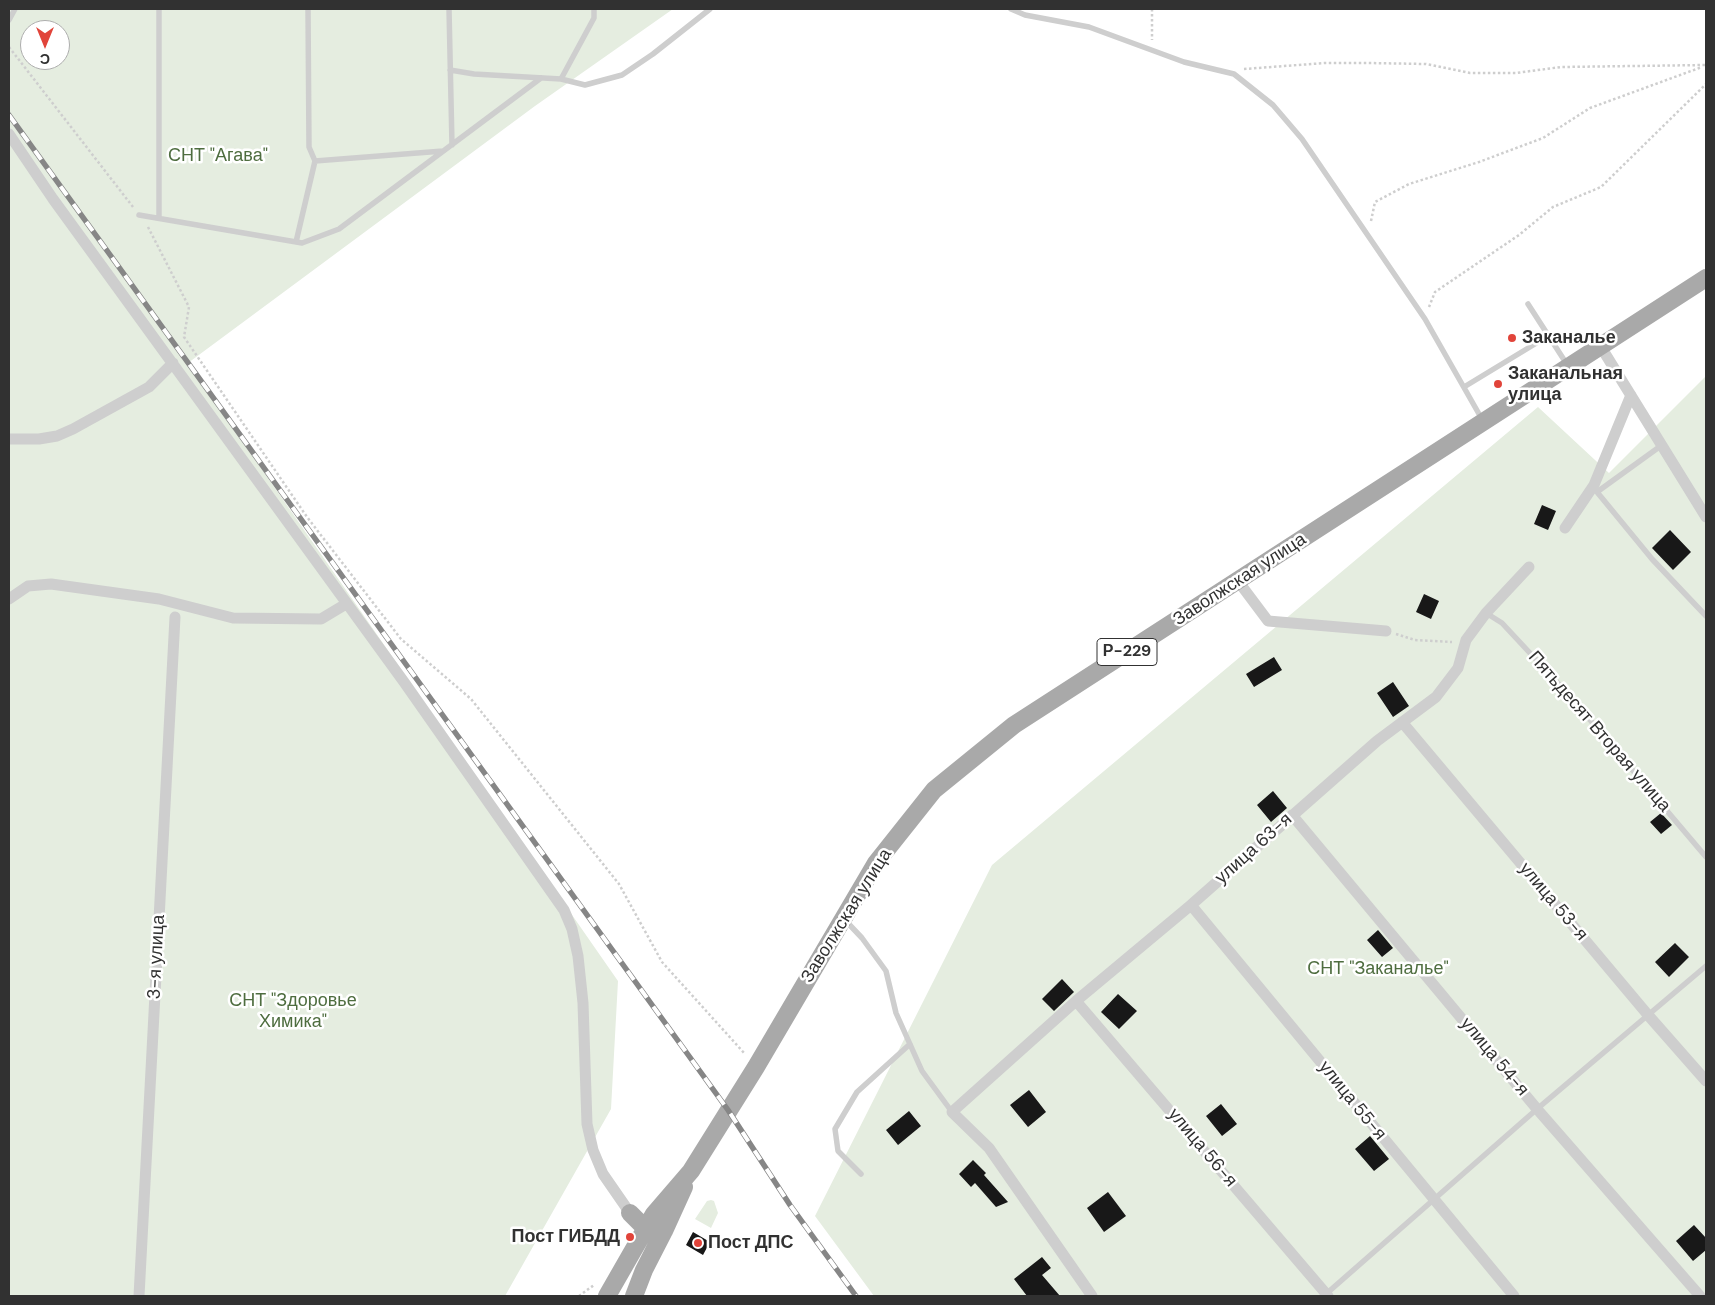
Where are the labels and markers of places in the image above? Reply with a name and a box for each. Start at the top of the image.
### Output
place label: Заканалье [1522,327,1616,349]
marker: Заканалье [1506,332,1518,344]
place label: Заканальная улица [1508,363,1623,406]
marker: Заканальная улица [1492,378,1504,390]
place label: Пост ГИБДД [512,1226,620,1248]
marker: Пост ГИБДД [624,1231,636,1243]
place label: Пост ДПС [708,1232,794,1254]
marker: Пост ДПС [692,1237,704,1249]

